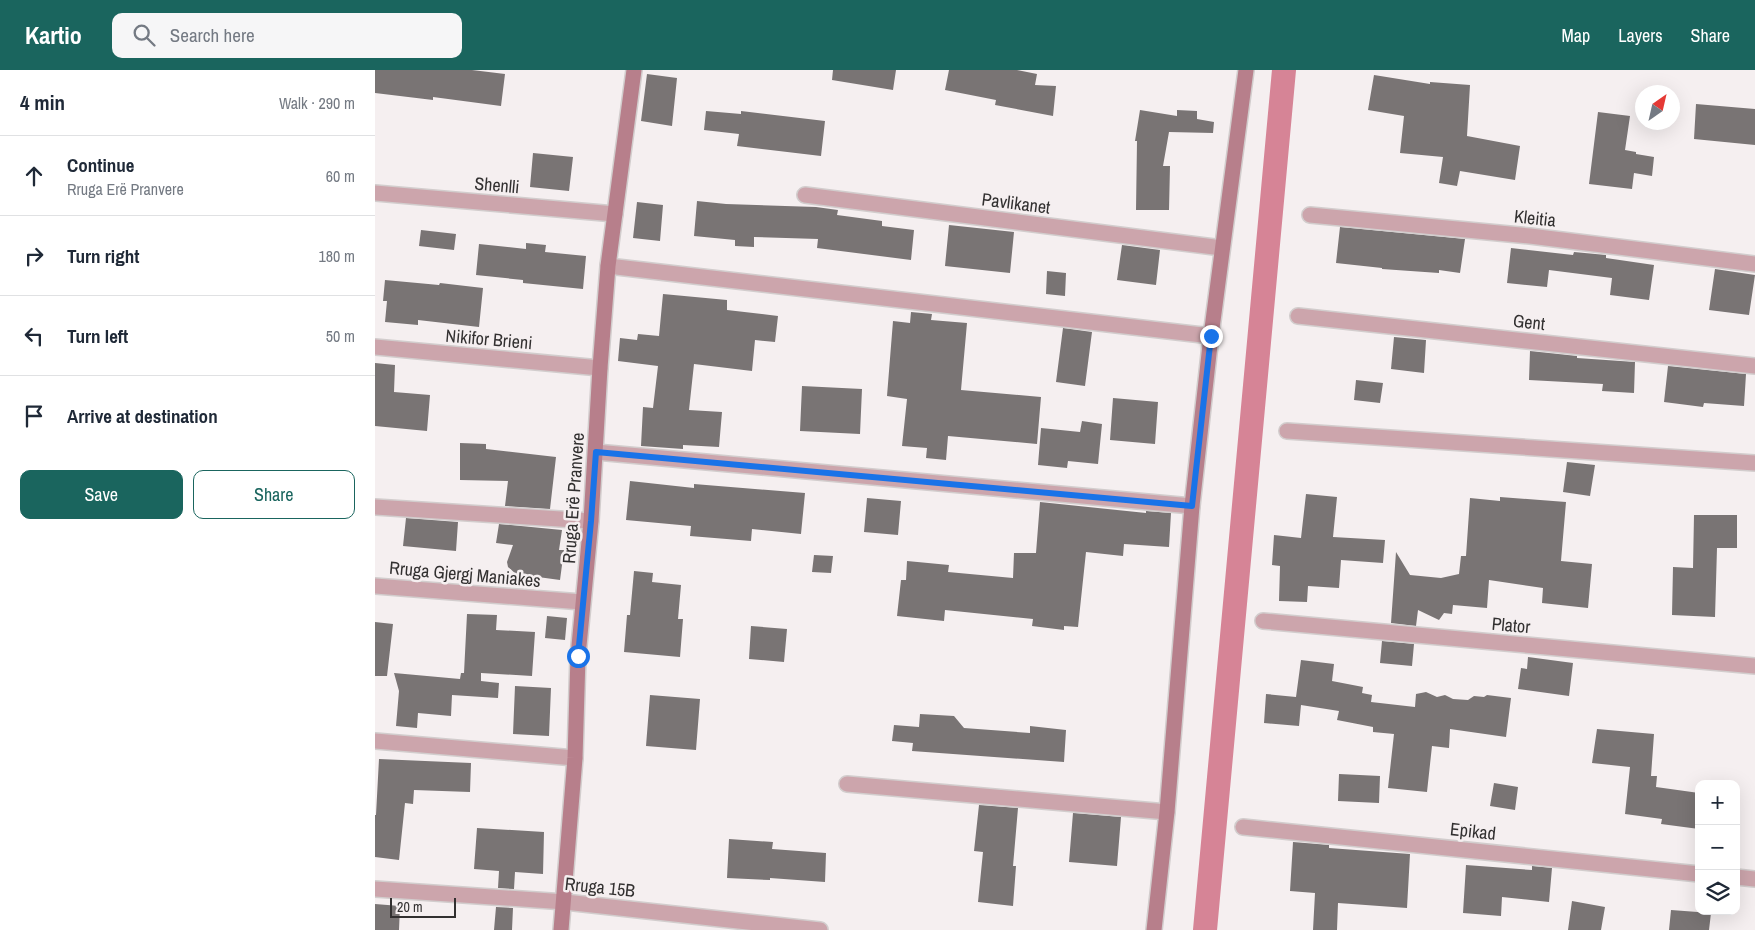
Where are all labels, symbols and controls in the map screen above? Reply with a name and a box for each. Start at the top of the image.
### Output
search box [112,13,462,58]
text: Kartio [25,19,82,51]
icon: search [130,21,158,49]
text: Search here [170,22,255,48]
text: Map [1562,23,1590,48]
text: Layers [1618,23,1663,48]
text: Share [1691,23,1730,48]
north arrow [1635,85,1680,130]
text: 4 min [20,88,65,117]
text: Walk · 290 m [279,92,355,114]
text: Continue [67,152,135,178]
icon: ahead [20,162,48,190]
text: 60 m [326,165,355,187]
street label: Shenlli [473,171,521,199]
text: Rruga Erë Pranvere [67,178,184,200]
street label: Pavlikanet [980,186,1052,220]
street label: Kleitia [1513,203,1557,233]
icon: right [20,242,48,270]
text: Turn right [67,243,139,269]
text: 180 m [319,245,355,267]
street label: Gent [1512,308,1546,336]
icon: left [20,322,48,350]
text: Turn left [67,323,128,349]
street label: Nikifor Brieni [445,323,533,355]
text: 50 m [326,325,355,347]
route end [1200,325,1223,348]
icon: arrive [20,402,48,430]
text: Arrive at destination [67,403,218,429]
street label: Rruga Erë Pranvere [556,432,590,564]
button: Save [20,470,183,519]
button: Share [193,470,355,519]
street label: Rruga Gjergj Maniakes [388,555,542,593]
street label: Plator [1491,611,1531,639]
route start [567,645,590,668]
map controls [1695,780,1740,915]
button: + [1695,780,1740,825]
street label: Epikad [1449,816,1497,846]
button: − [1695,825,1740,870]
button: layers [1695,870,1740,915]
street label: Rruga 15B [564,871,637,903]
scale bar [390,895,456,918]
text: 20 m [397,898,423,916]

